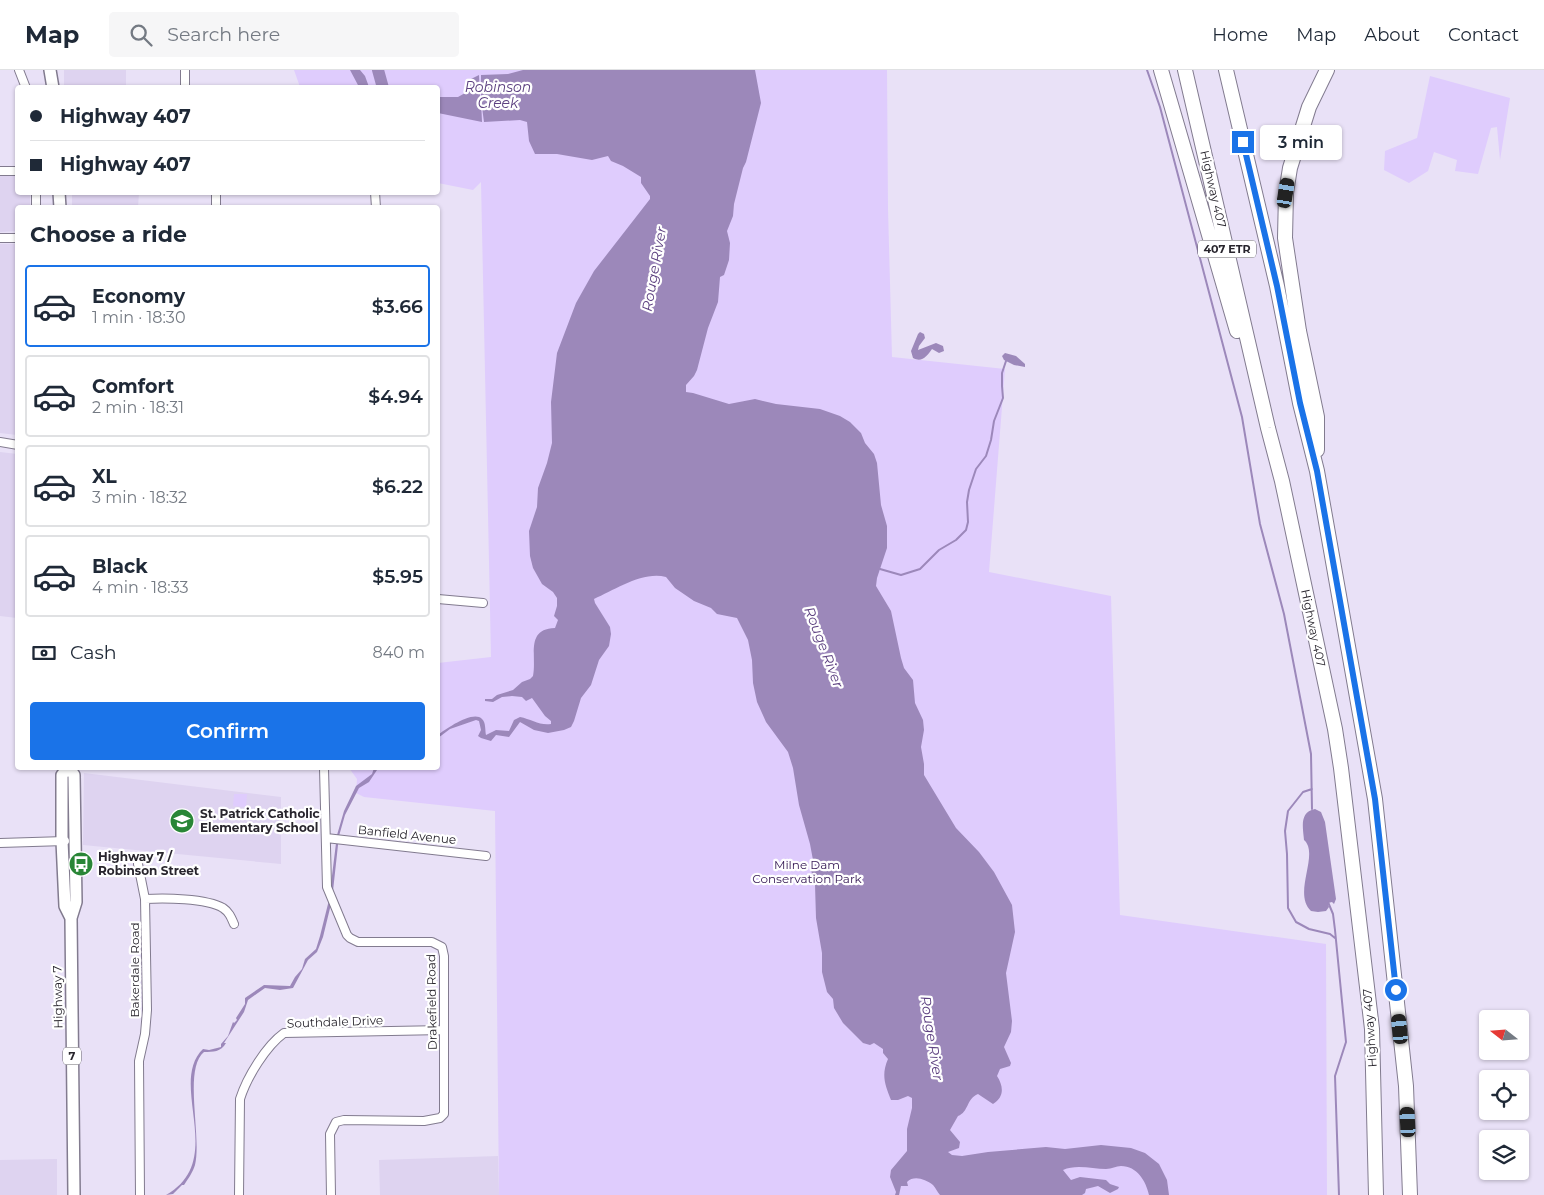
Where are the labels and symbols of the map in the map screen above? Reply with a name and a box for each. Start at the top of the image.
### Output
water label: Robinson Creek [465,78,531,112]
callout: 3 min [1260,124,1343,160]
route end [1232,131,1254,153]
street label: Highway 407 [1197,149,1230,229]
car [1276,177,1295,209]
water label: Rouge River [638,225,670,313]
road number: 407 ETR [1198,240,1256,258]
street label: Highway 407 [1298,588,1329,668]
water label: Rouge River [800,604,848,690]
place label: St. Patrick Catholic Elementary School [200,806,320,835]
school or university icon: St. Patrick Catholic Elementary School [169,808,195,834]
street label: Banfield Avenue [357,822,457,847]
place label: Highway 7 / Robinson Street [98,849,200,878]
bus stop icon: Highway 7 / Robinson Street [68,851,94,877]
park label: Milne Dam Conservation Park [752,857,863,886]
street label: Bakerdale Road [127,922,142,1018]
street label: Drakefield Road [423,954,440,1050]
street label: Highway 7 [49,965,66,1029]
route start [1385,979,1407,1001]
street label: Highway 407 [1359,988,1380,1068]
water label: Rouge River [916,994,948,1082]
north arrow [1479,1010,1529,1060]
street label: Southdale Drive [287,1012,383,1031]
car [1390,1013,1409,1045]
road number: 7 [63,1048,81,1064]
car [1399,1107,1416,1137]

